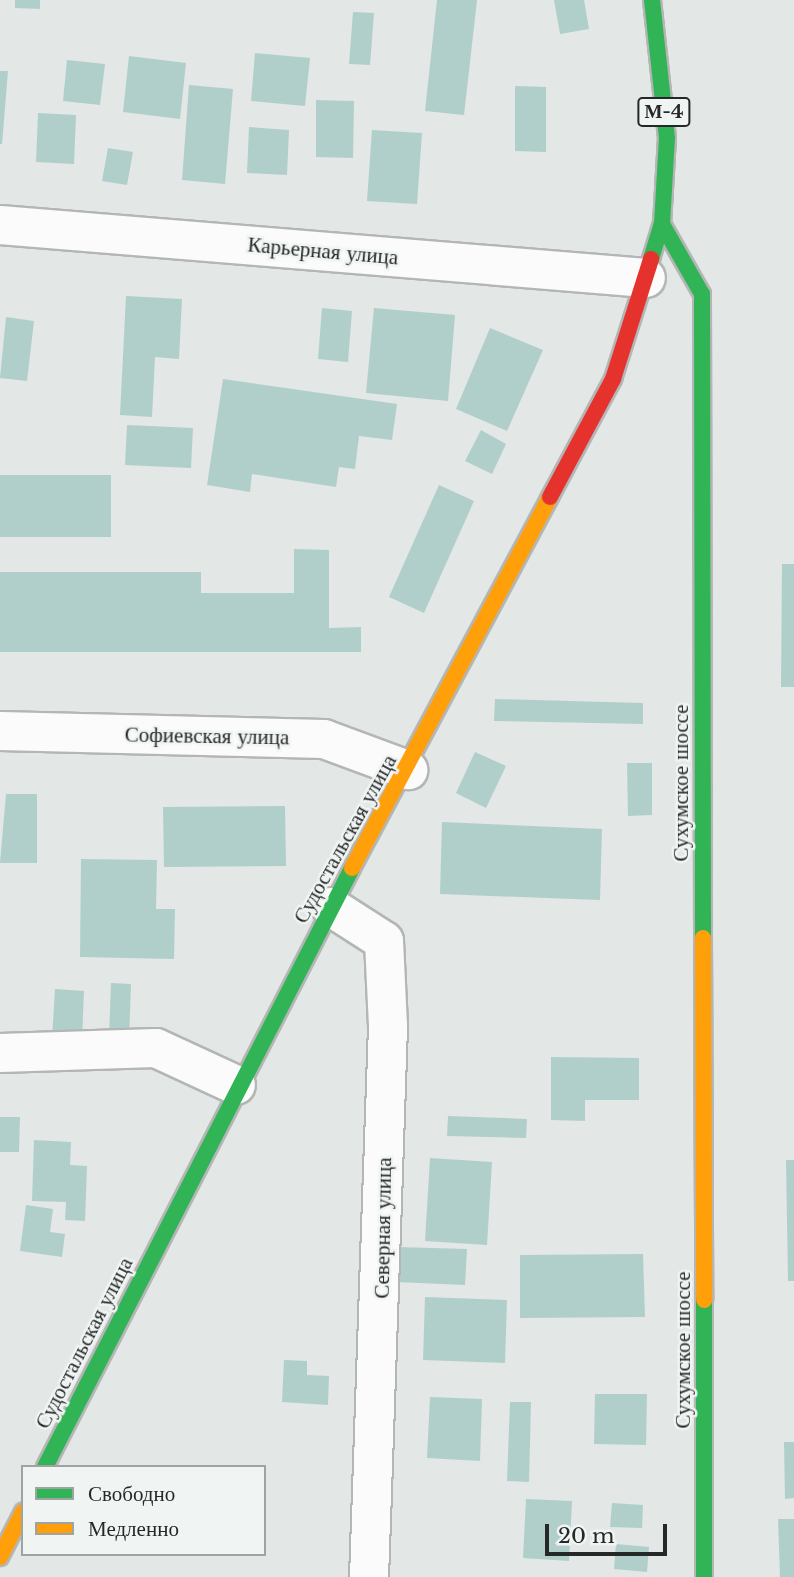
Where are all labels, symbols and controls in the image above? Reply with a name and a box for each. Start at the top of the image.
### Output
road number: М-4 [636,96,692,128]
street label: Карьерная улица [247,232,399,270]
street label: Сухумское шоссе [668,704,694,862]
street label: Софиевская улица [125,722,289,750]
street label: Судостальская улица [288,750,402,928]
street label: Северная улица [369,1157,397,1299]
street label: Судостальская улица [30,1253,138,1433]
street label: Сухумское шоссе [670,1271,696,1429]
legend [21,1465,266,1556]
text: Свободно [88,1481,175,1507]
scale bar [549,1510,672,1554]
text: Медленно [88,1516,179,1542]
text: 20 m [558,1523,615,1549]

